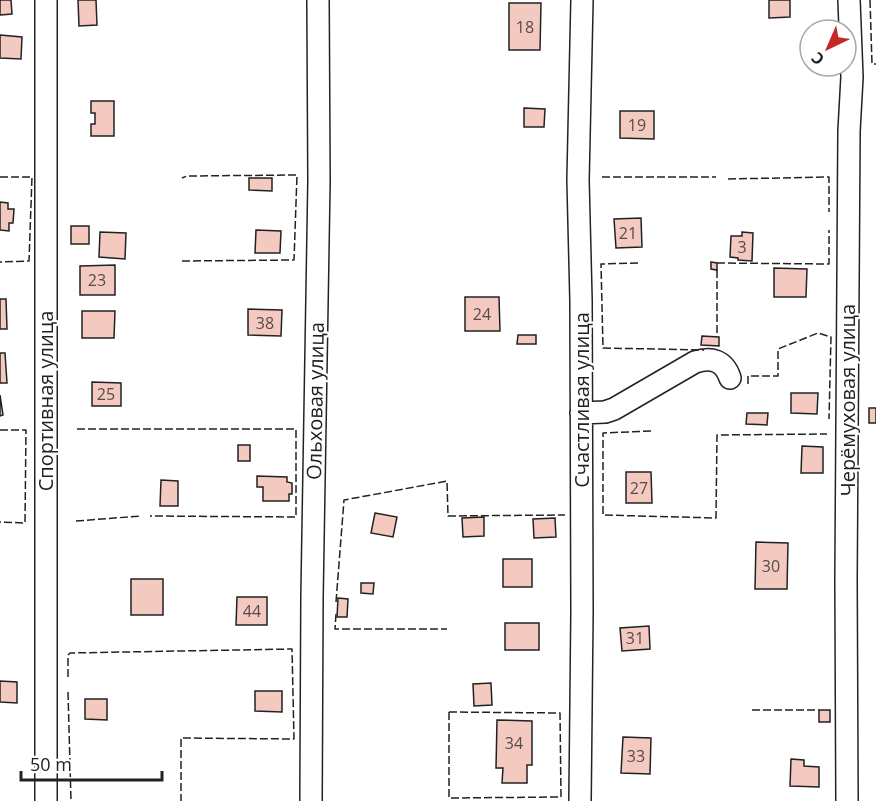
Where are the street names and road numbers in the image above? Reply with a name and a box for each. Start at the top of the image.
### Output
street label: Черёмуховая улица [834,304,861,496]
street label: Спортивная улица [32,311,59,491]
street label: Счастливая улица [568,312,595,488]
street label: Ольховая улица [300,322,330,480]

